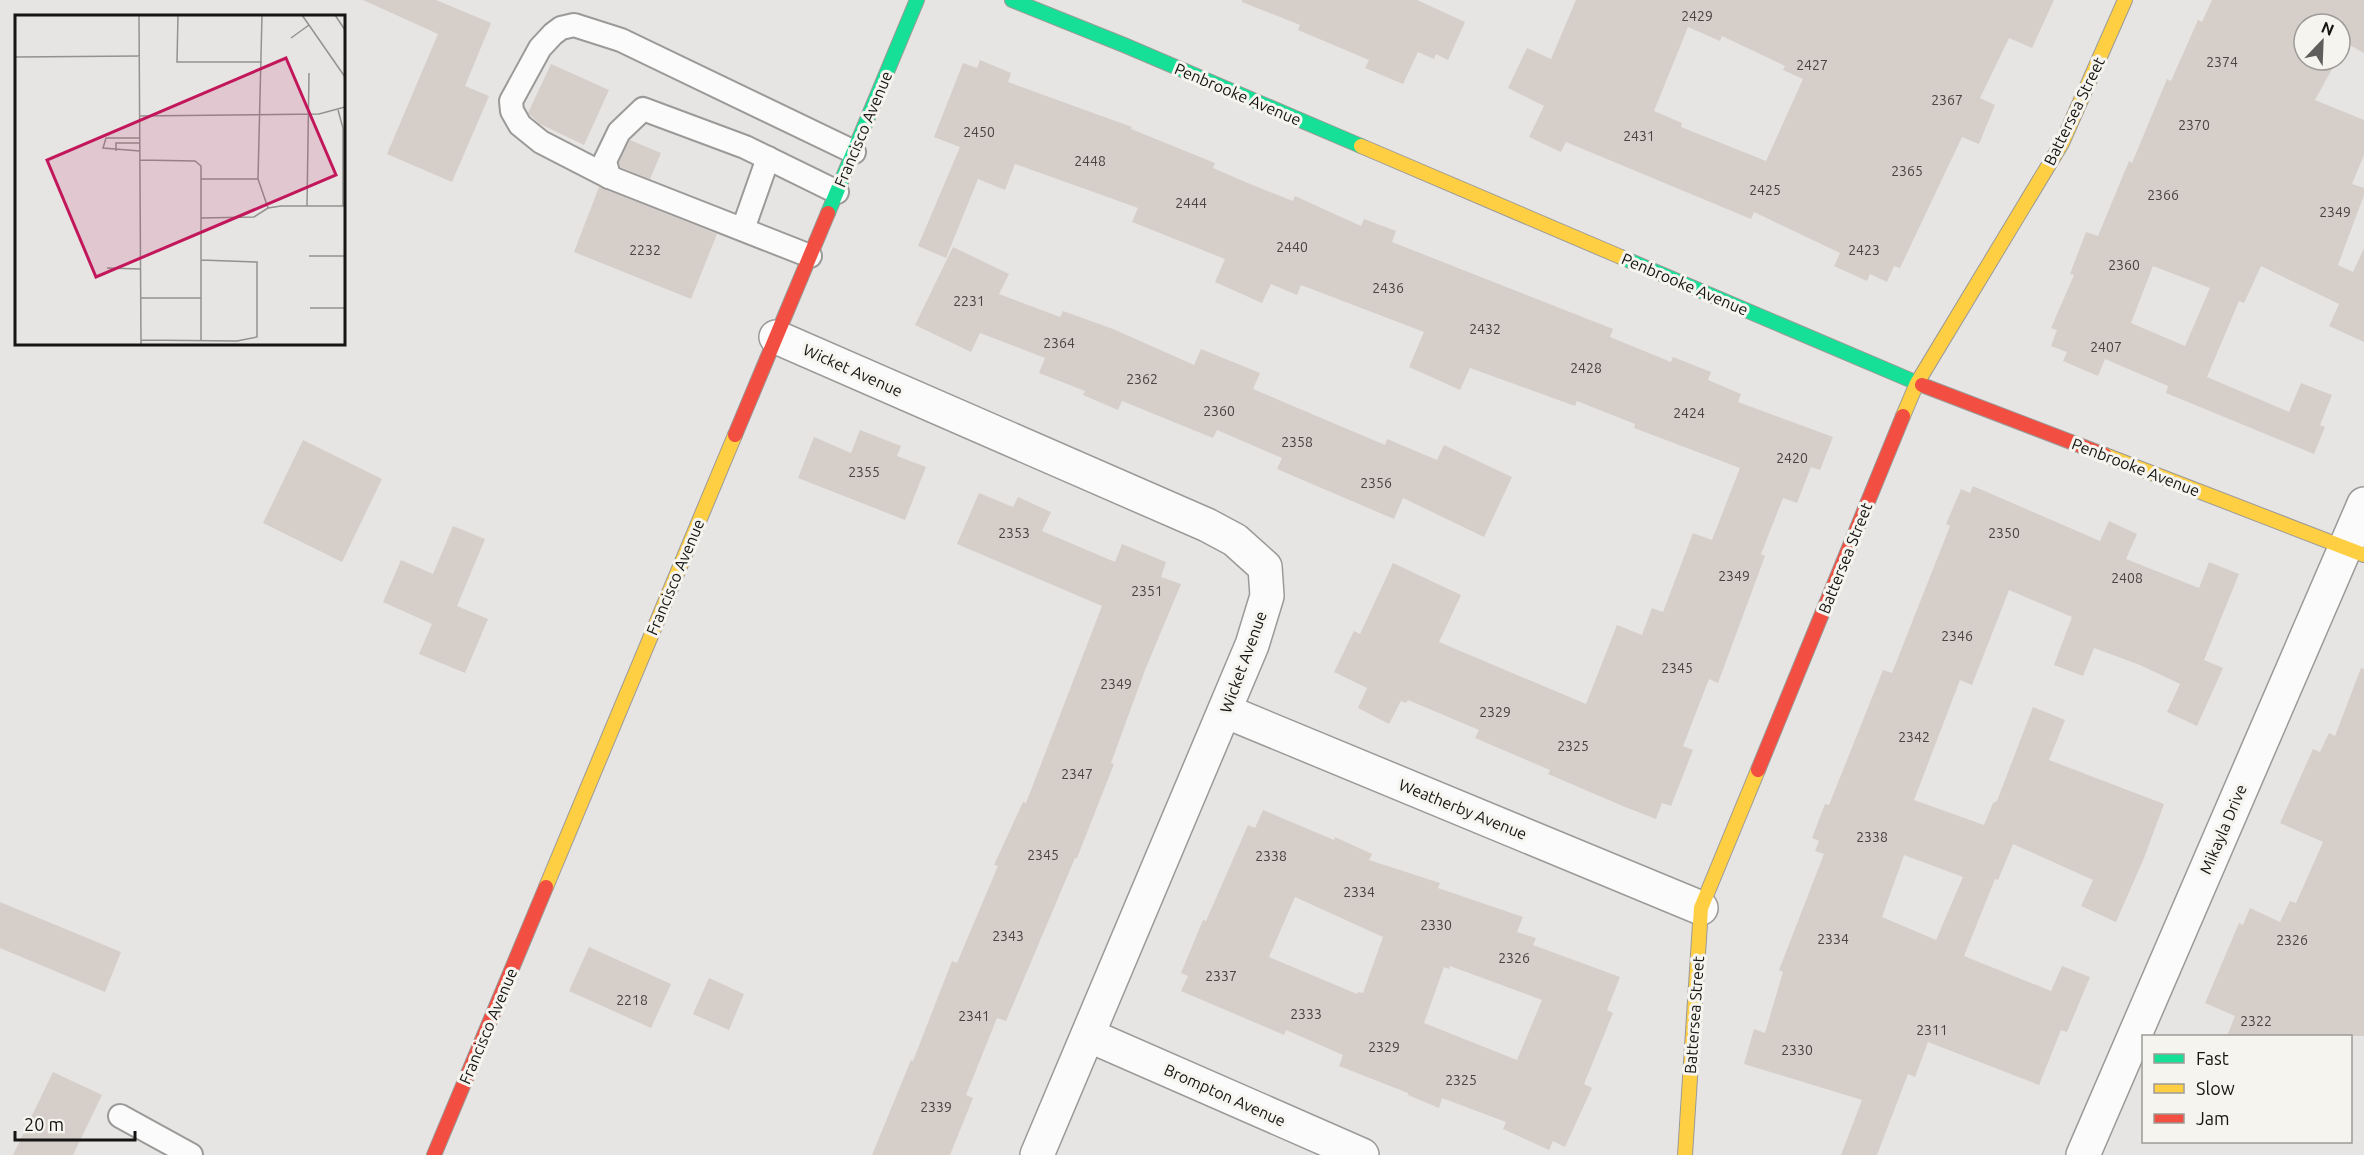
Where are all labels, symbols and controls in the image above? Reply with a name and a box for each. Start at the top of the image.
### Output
house number: 2429 [1681,8,1713,24]
north arrow [2292,12,2352,72]
inset map [15,15,345,345]
text: N [2319,18,2337,39]
street label: Battersea Street [2040,53,2108,168]
house number: 2374 [2206,54,2238,70]
house number: 2427 [1796,57,1828,73]
street label: Penbrooke Avenue [1172,59,1304,129]
street label: Francisco Avenue [830,68,896,190]
house number: 2367 [1931,92,1963,108]
house number: 2370 [2178,117,2210,133]
house number: 2450 [963,124,995,140]
house number: 2431 [1623,128,1655,144]
house number: 2448 [1074,153,1106,169]
house number: 2365 [1891,163,1923,179]
house number: 2425 [1749,182,1781,198]
house number: 2366 [2147,187,2179,203]
house number: 2444 [1175,195,1207,211]
house number: 2349 [2319,204,2351,220]
house number: 2440 [1276,239,1308,255]
house number: 2232 [629,242,661,258]
house number: 2423 [1848,242,1880,258]
street label: Penbrooke Avenue [1619,249,1751,319]
house number: 2360 [2108,257,2140,273]
house number: 2436 [1372,280,1404,296]
house number: 2231 [953,293,985,309]
house number: 2432 [1469,321,1501,337]
house number: 2364 [1043,335,1075,351]
house number: 2407 [2090,339,2122,355]
street label: Wicket Avenue [800,340,906,400]
house number: 2428 [1570,360,1602,376]
house number: 2362 [1126,371,1158,387]
house number: 2360 [1203,403,1235,419]
house number: 2424 [1673,405,1705,421]
house number: 2358 [1281,434,1313,450]
street label: Penbrooke Avenue [2069,434,2203,500]
house number: 2420 [1776,450,1808,466]
house number: 2355 [848,464,880,480]
house number: 2356 [1360,475,1392,491]
street label: Battersea Street [1815,499,1876,616]
street label: Francisco Avenue [642,516,708,638]
house number: 2353 [998,525,1030,541]
house number: 2350 [1988,525,2020,541]
house number: 2349 [1718,568,1750,584]
house number: 2408 [2111,570,2143,586]
house number: 2351 [1131,583,1163,599]
street label: Wicket Avenue [1216,609,1270,715]
house number: 2346 [1941,628,1973,644]
house number: 2345 [1661,660,1693,676]
house number: 2349 [1100,676,1132,692]
house number: 2329 [1479,704,1511,720]
house number: 2342 [1898,729,1930,745]
house number: 2325 [1557,738,1589,754]
house number: 2347 [1061,766,1093,782]
street label: Weatherby Avenue [1396,775,1530,843]
street label: Mikayla Drive [2196,781,2250,877]
house number: 2338 [1856,829,1888,845]
house number: 2345 [1027,847,1059,863]
house number: 2338 [1255,848,1287,864]
house number: 2334 [1343,884,1375,900]
house number: 2330 [1420,917,1452,933]
house number: 2343 [992,928,1024,944]
house number: 2334 [1817,931,1849,947]
house number: 2326 [2276,932,2308,948]
house number: 2326 [1498,950,1530,966]
street label: Battersea Street [1681,955,1707,1075]
street label: Francisco Avenue [455,965,521,1087]
house number: 2337 [1205,968,1237,984]
house number: 2218 [616,992,648,1008]
house number: 2333 [1290,1006,1322,1022]
house number: 2341 [958,1008,990,1024]
house number: 2322 [2240,1013,2272,1029]
house number: 2311 [1916,1022,1948,1038]
legend [2142,1035,2352,1143]
house number: 2329 [1368,1039,1400,1055]
house number: 2330 [1781,1042,1813,1058]
text: Fast [2196,1048,2229,1068]
street label: Brompton Avenue [1161,1060,1289,1130]
house number: 2325 [1445,1072,1477,1088]
text: Slow [2196,1078,2235,1098]
house number: 2339 [920,1099,952,1115]
scale bar [15,1104,135,1142]
text: Jam [2196,1108,2230,1128]
text: 20 m [24,1114,64,1134]

